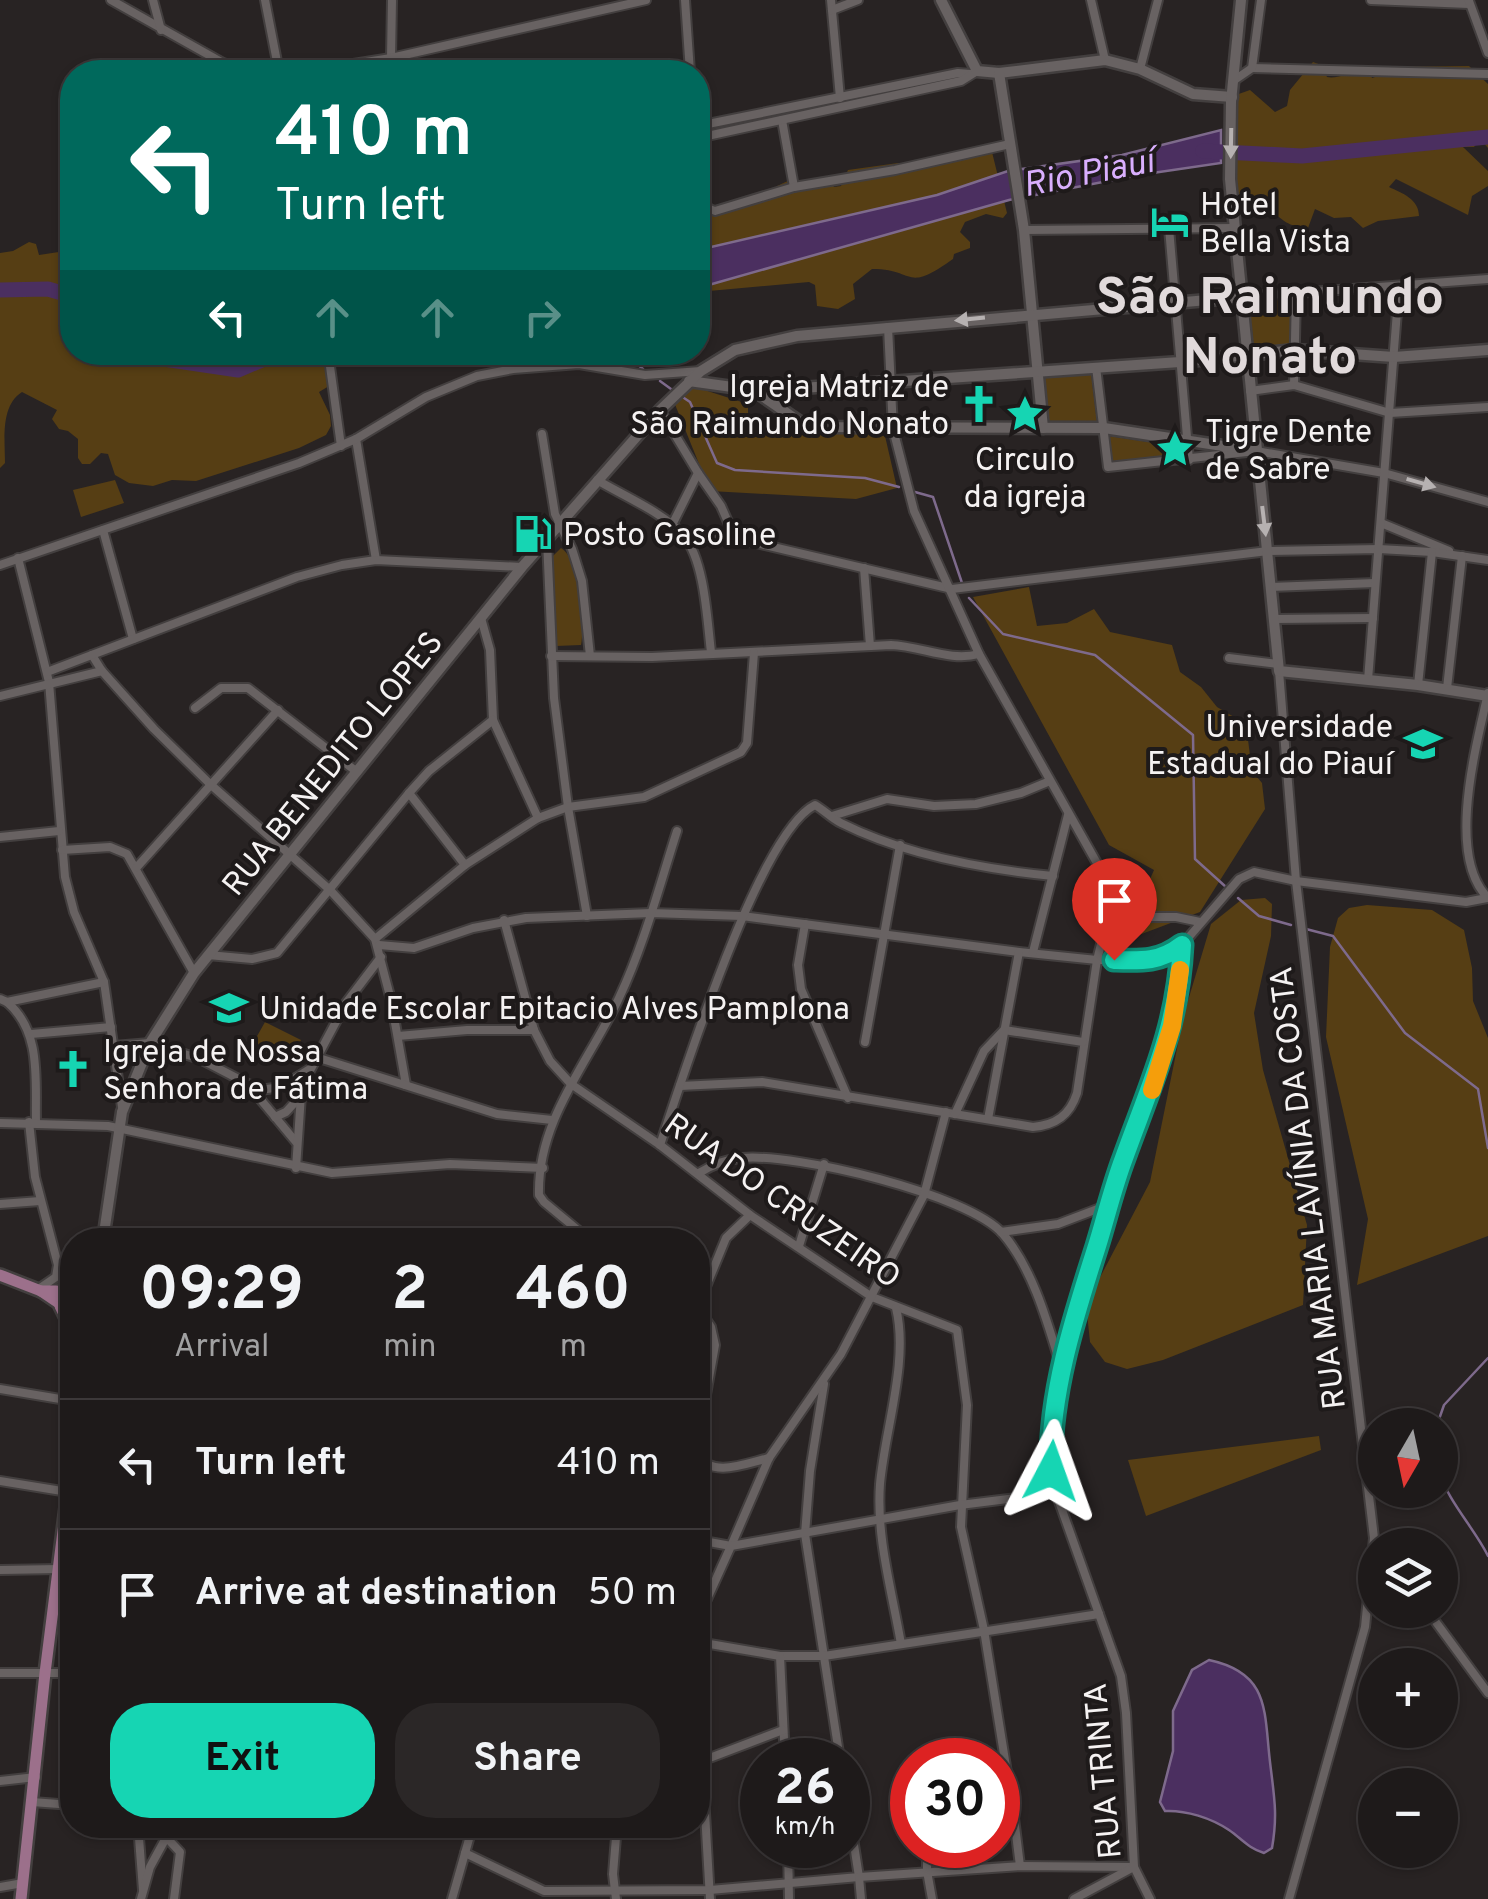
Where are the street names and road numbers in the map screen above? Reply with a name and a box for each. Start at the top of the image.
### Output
street label: RUA BENEDITO LOPES [215,624,453,905]
street label: RUA MARIA LAVÍNIA DA COSTA [1261,964,1357,1412]
street label: RUA DO CRUZEIRO [655,1106,907,1299]
street label: RUA TRINTA [1077,1681,1133,1860]

